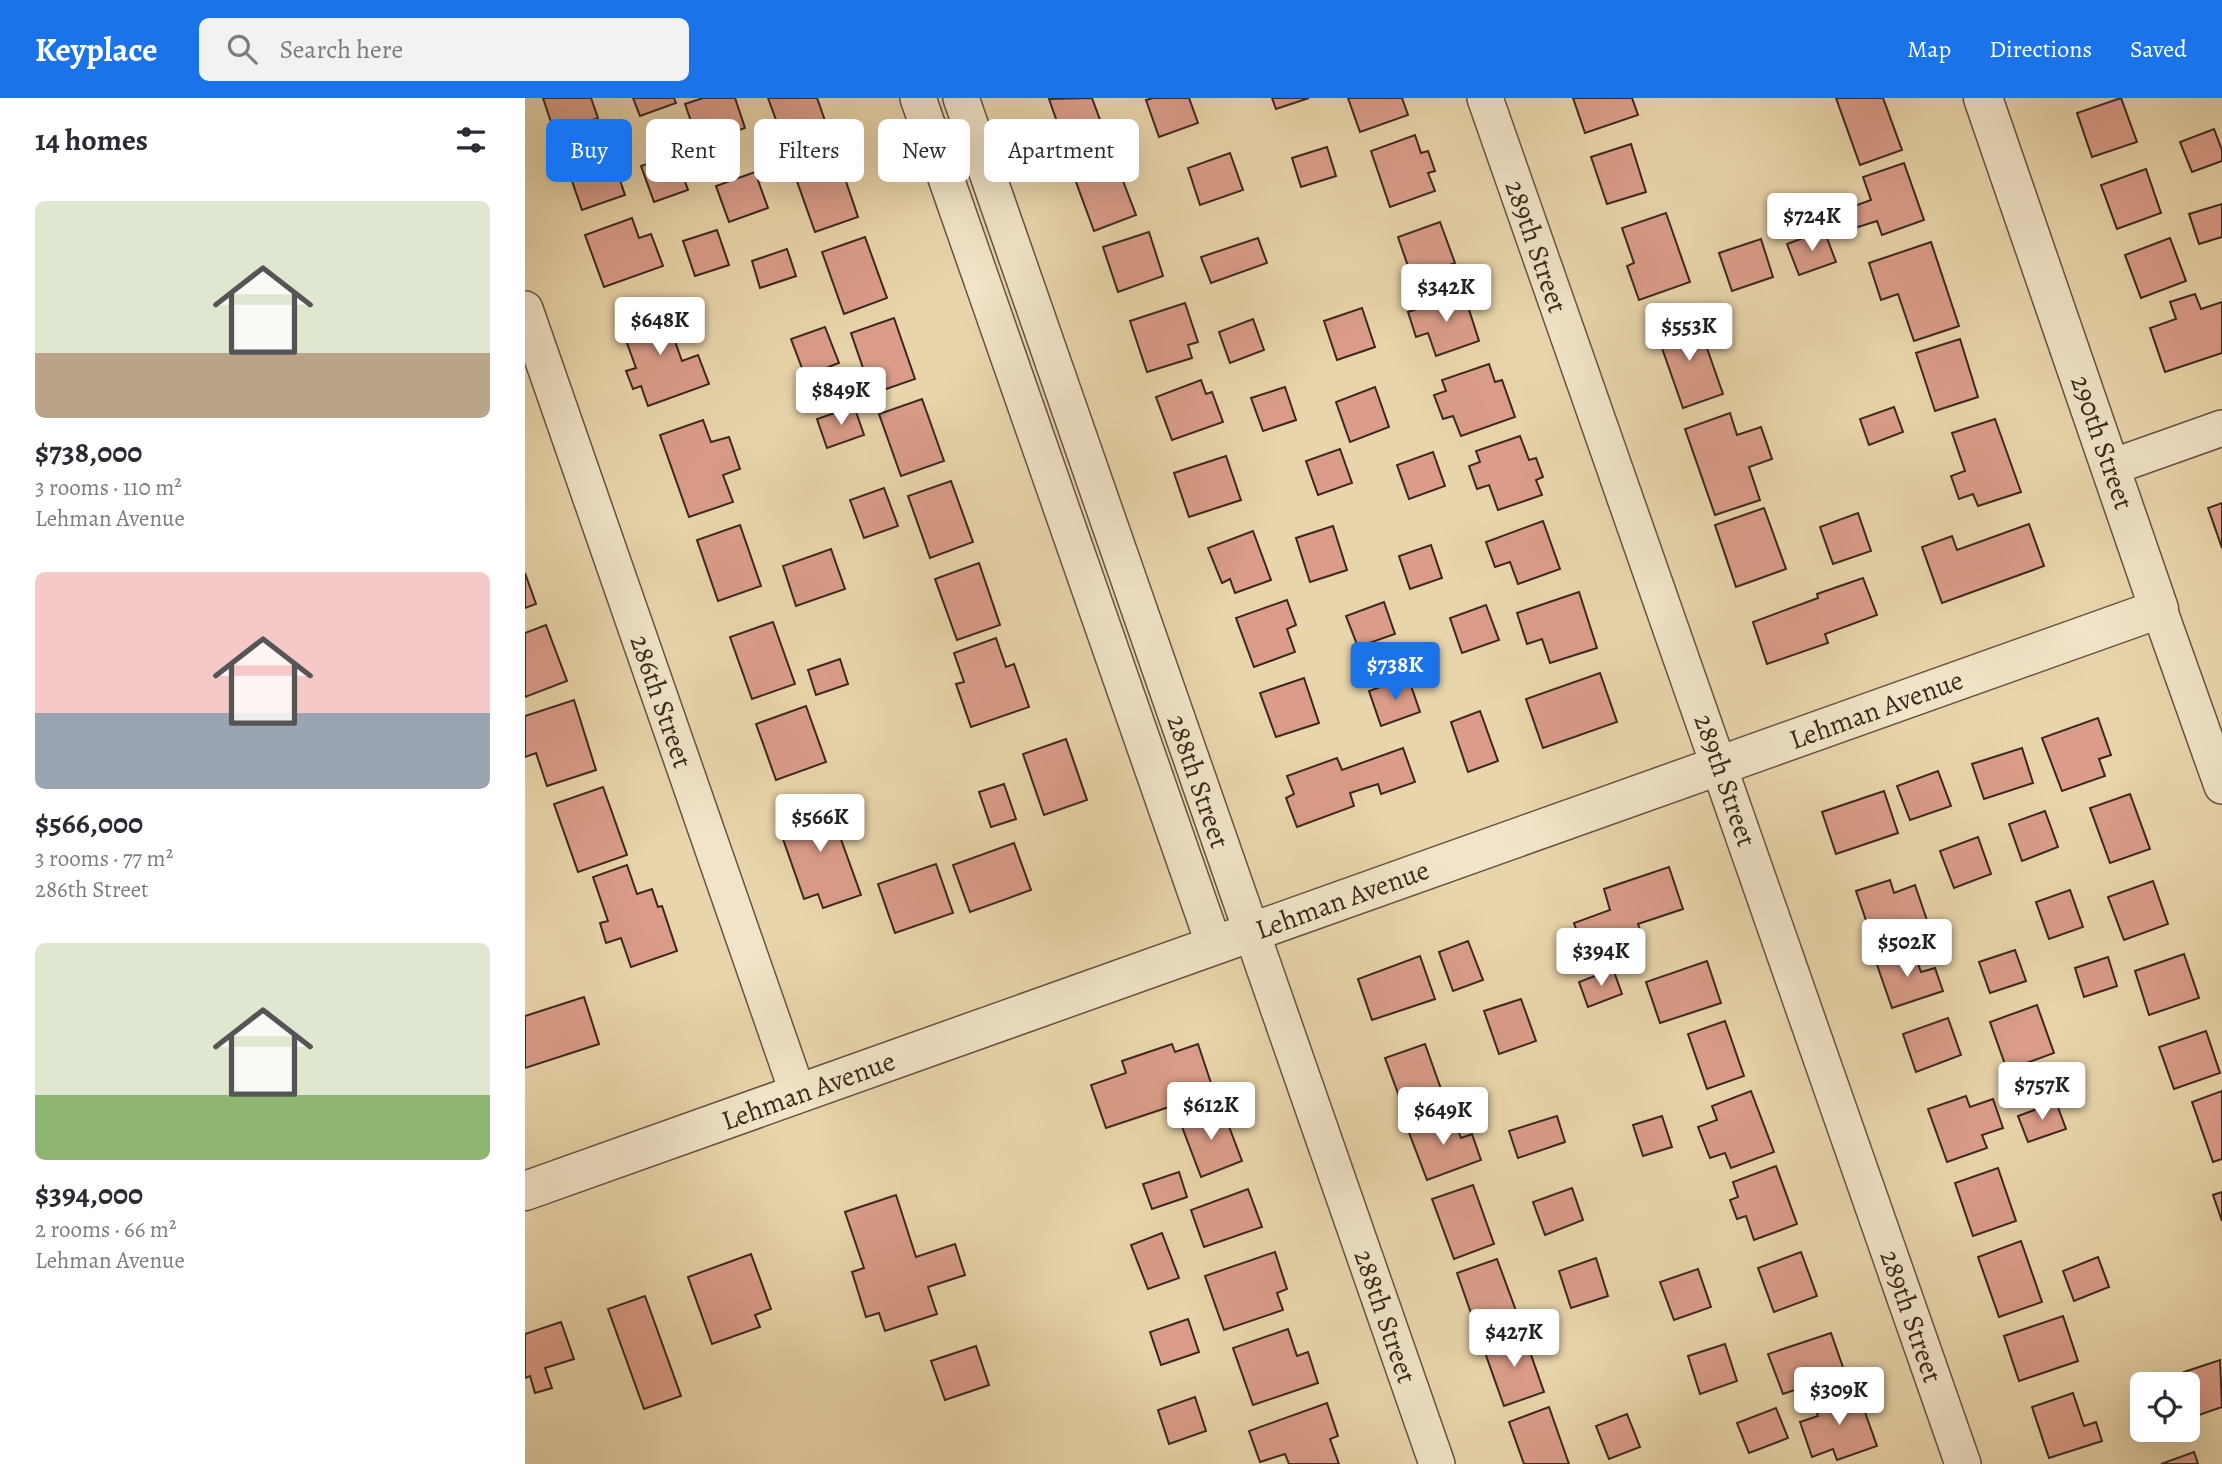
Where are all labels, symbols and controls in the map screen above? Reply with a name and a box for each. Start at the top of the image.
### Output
search box [199,18,689,81]
text: Keyplace [35,27,157,72]
icon: search [223,30,261,68]
text: Search here [279,32,403,67]
text: Map [1907,33,1951,65]
text: Directions [1989,33,2092,65]
text: Saved [2130,33,2187,65]
chip: Buy [546,119,632,182]
chip: Rent [646,119,740,182]
chip: Filters [754,119,864,182]
chip: New [878,119,970,182]
chip: Apartment [984,119,1139,182]
text: 14 homes [35,120,148,160]
icon: filters [452,121,490,159]
street label: 289th Street [1496,175,1577,318]
pin: $724K [1763,194,1861,253]
text: $724K [1783,200,1841,231]
icon: home [200,247,326,373]
pin: $342K [1397,264,1495,324]
text: $342K [1417,271,1475,302]
pin: $648K [611,298,709,357]
pin: $553K [1640,303,1738,363]
text: $648K [631,304,689,335]
text: $553K [1661,310,1717,341]
pin: $849K [792,368,890,427]
street label: 290th Street [2061,370,2143,514]
text: $849K [812,374,870,405]
text: $738,000 [35,432,142,472]
text: 3 rooms · 110 m² [35,472,182,503]
text: Lehman Avenue [35,503,185,534]
icon: home [200,618,326,744]
street label: 286th Street [621,630,702,773]
pin: $738K [1346,642,1444,702]
text: $738K [1367,649,1423,680]
street label: Lehman Avenue [1784,661,1968,759]
street label: 288th Street [1157,709,1239,853]
street label: 289th Street [1685,709,1766,852]
pin: $566K [771,794,869,854]
text: $566K [791,801,849,832]
text: $566,000 [35,803,143,843]
text: 3 rooms · 77 m² [35,843,173,874]
street label: Lehman Avenue [1250,851,1434,949]
text: 286th Street [35,874,149,905]
pin: $502K [1858,920,1956,979]
text: $502K [1878,926,1936,957]
pin: $394K [1552,928,1650,988]
text: $394K [1572,935,1630,966]
icon: home [200,989,326,1115]
street label: Lehman Avenue [716,1042,900,1140]
pin: $757K [1993,1062,2091,1122]
text: $757K [2014,1069,2070,1100]
pin: $612K [1162,1082,1260,1142]
pin: $649K [1394,1088,1492,1147]
text: $612K [1183,1089,1239,1120]
text: $649K [1414,1094,1472,1125]
text: $394,000 [35,1174,143,1214]
text: 2 rooms · 66 m² [35,1214,177,1245]
street label: 288th Street [1344,1244,1426,1388]
text: Lehman Avenue [35,1245,185,1276]
street label: 289th Street [1871,1245,1952,1388]
pin: $427K [1465,1310,1563,1369]
text: $427K [1485,1316,1543,1347]
pin: $309K [1790,1368,1888,1427]
map controls [2130,1372,2200,1442]
button: locate [2130,1372,2200,1442]
text: $309K [1810,1374,1868,1405]

